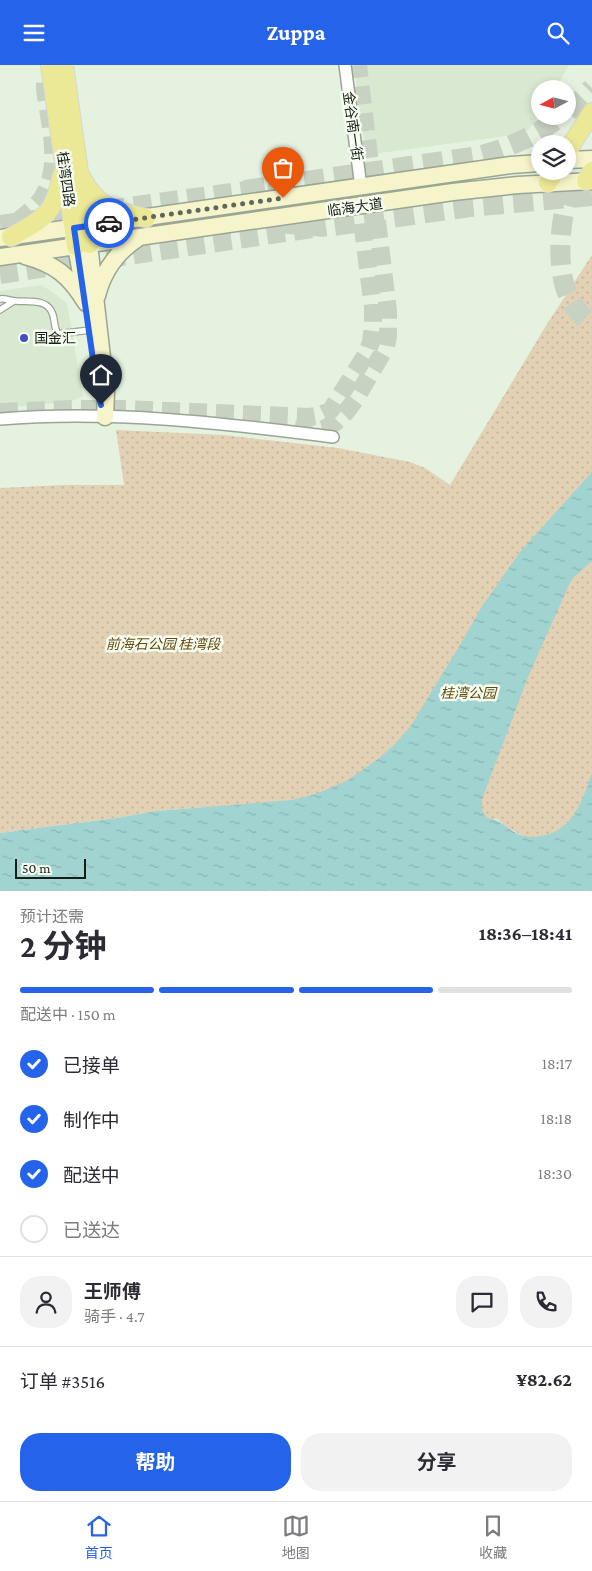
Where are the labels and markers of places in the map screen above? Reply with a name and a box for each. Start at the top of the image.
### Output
pin [262,147,304,198]
place label: 国金汇 [34,330,76,346]
marker: 国金汇 [18,332,30,344]
pin [80,354,122,405]

